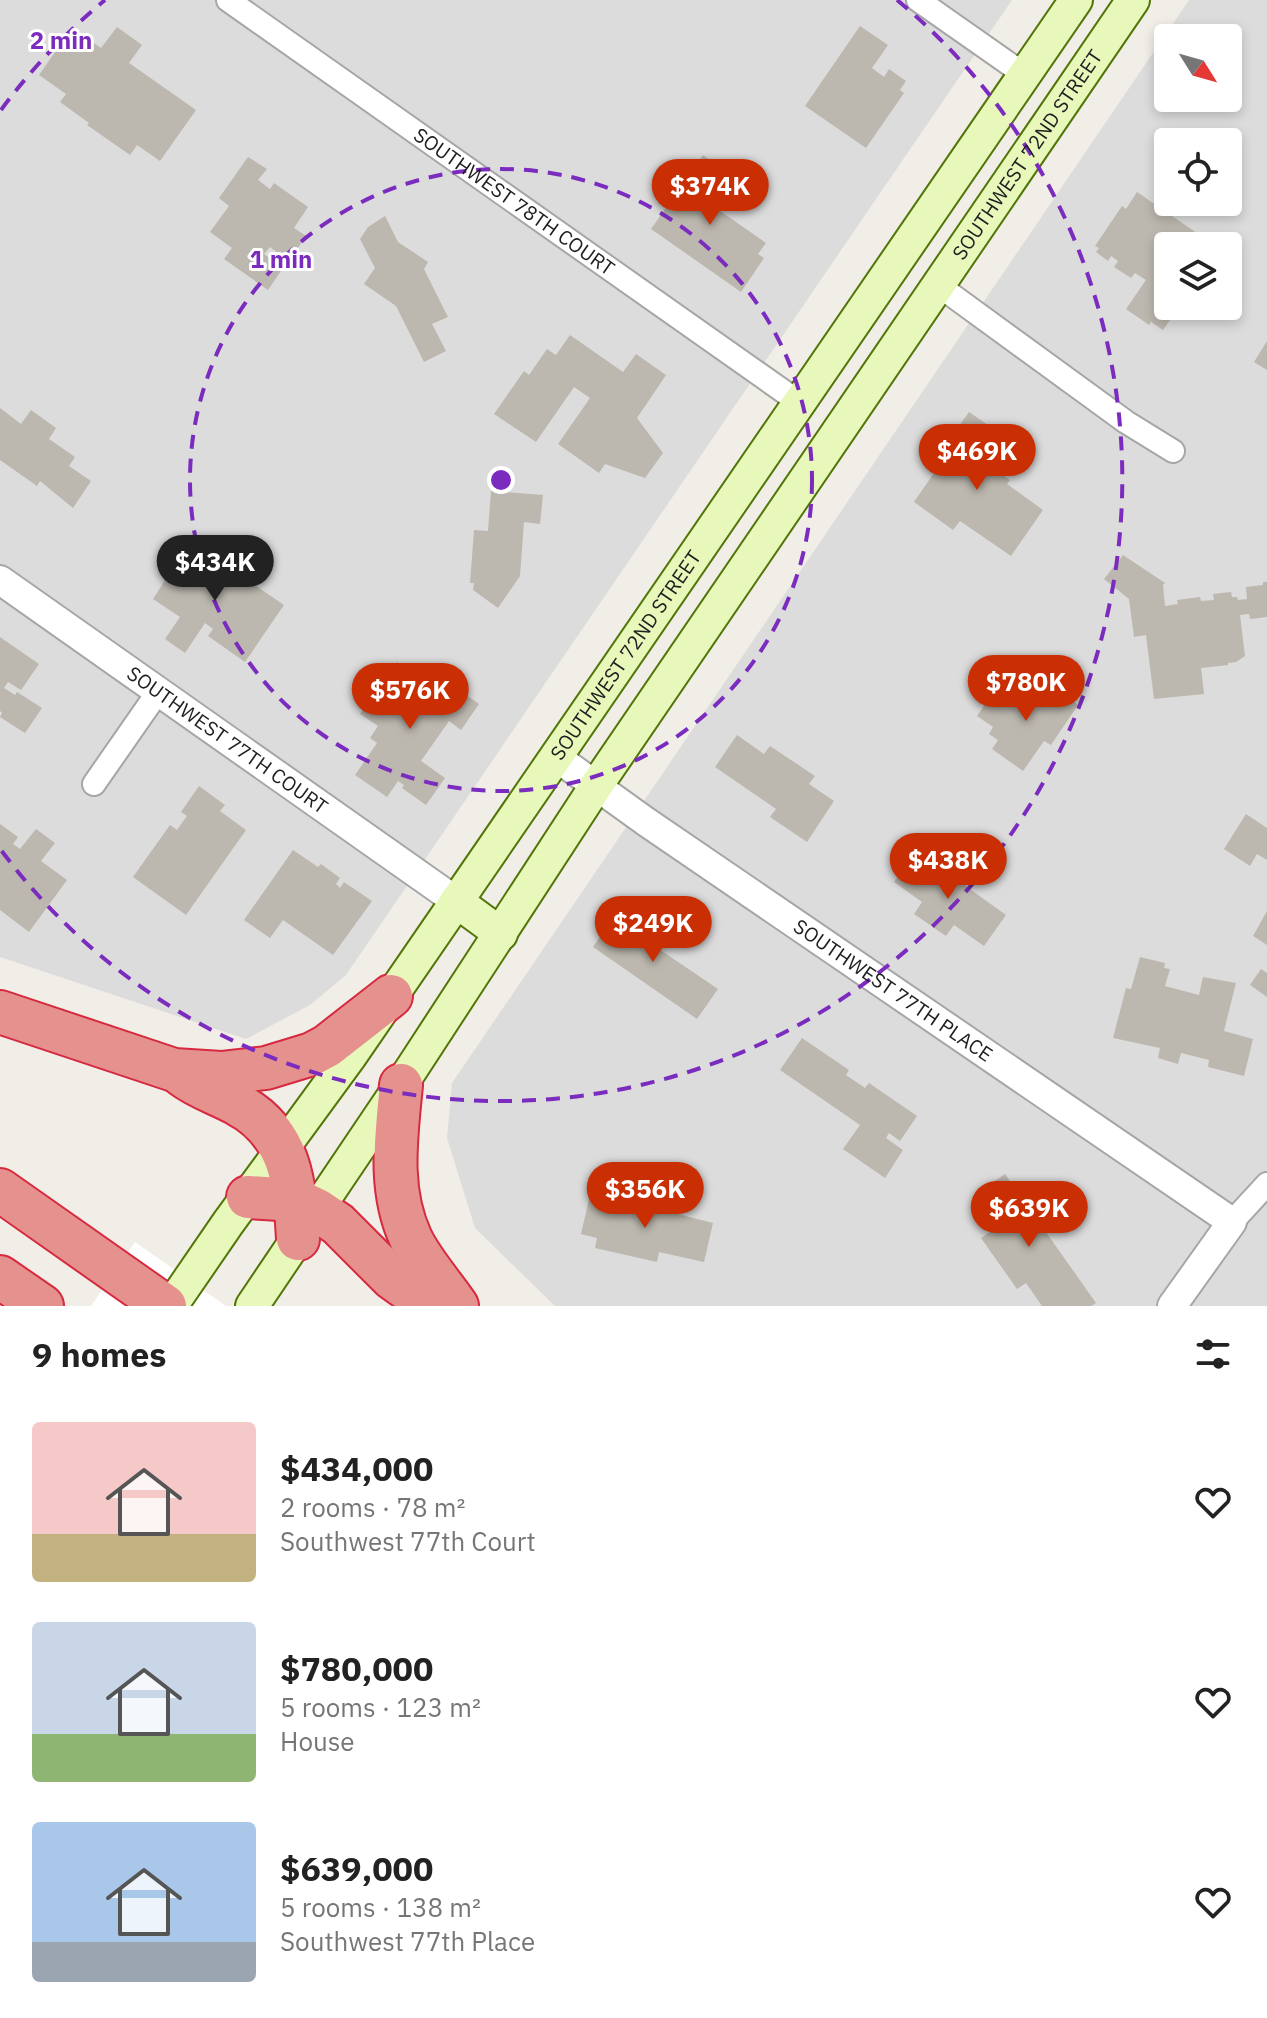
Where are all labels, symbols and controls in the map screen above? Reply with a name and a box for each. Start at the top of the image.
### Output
text: 2 min [30,24,92,56]
north arrow [1154,24,1242,112]
map controls [1154,24,1242,320]
street label: SOUTHWEST 72ND STREET [946,44,1108,265]
street label: SOUTHWEST 78TH COURT [409,121,620,281]
button: locate [1154,128,1242,216]
pin: $374K [654,159,766,227]
text: $374K [670,168,750,202]
button: layers [1154,232,1242,320]
text: 1 min [250,243,312,275]
pin: $469K [921,424,1033,492]
text: $469K [937,433,1017,467]
centre of rings [487,466,515,494]
pin: $434K [159,535,271,603]
text: $434K [175,544,255,578]
street label: SOUTHWEST 72ND STREET [544,545,707,765]
pin: $780K [970,655,1082,723]
street label: SOUTHWEST 77TH COURT [122,659,334,820]
pin: $576K [354,663,466,731]
text: $780K [986,664,1066,698]
text: $576K [370,672,450,706]
pin: $438K [892,833,1004,901]
text: $438K [908,842,988,876]
pin: $249K [597,896,709,964]
text: $249K [613,905,693,939]
street label: SOUTHWEST 77TH PLACE [788,912,998,1068]
pin: $356K [589,1162,701,1230]
text: $356K [605,1171,685,1205]
pin: $639K [973,1181,1085,1249]
text: $639K [989,1190,1069,1224]
text: 9 homes [32,1332,167,1376]
icon: filters [1191,1332,1235,1376]
text: $434,000 [280,1446,433,1490]
icon: home [96,1454,192,1550]
icon: heart [1191,1480,1235,1524]
text: 2 rooms · 78 m² [280,1490,465,1524]
text: Southwest 77th Court [280,1524,536,1558]
text: $780,000 [280,1646,433,1690]
icon: home [96,1654,192,1750]
icon: heart [1191,1680,1235,1724]
text: 5 rooms · 123 m² [280,1690,481,1724]
text: House [280,1724,355,1758]
text: $639,000 [280,1846,433,1890]
icon: home [96,1854,192,1950]
icon: heart [1191,1880,1235,1924]
text: 5 rooms · 138 m² [280,1890,481,1924]
text: Southwest 77th Place [280,1924,535,1958]

